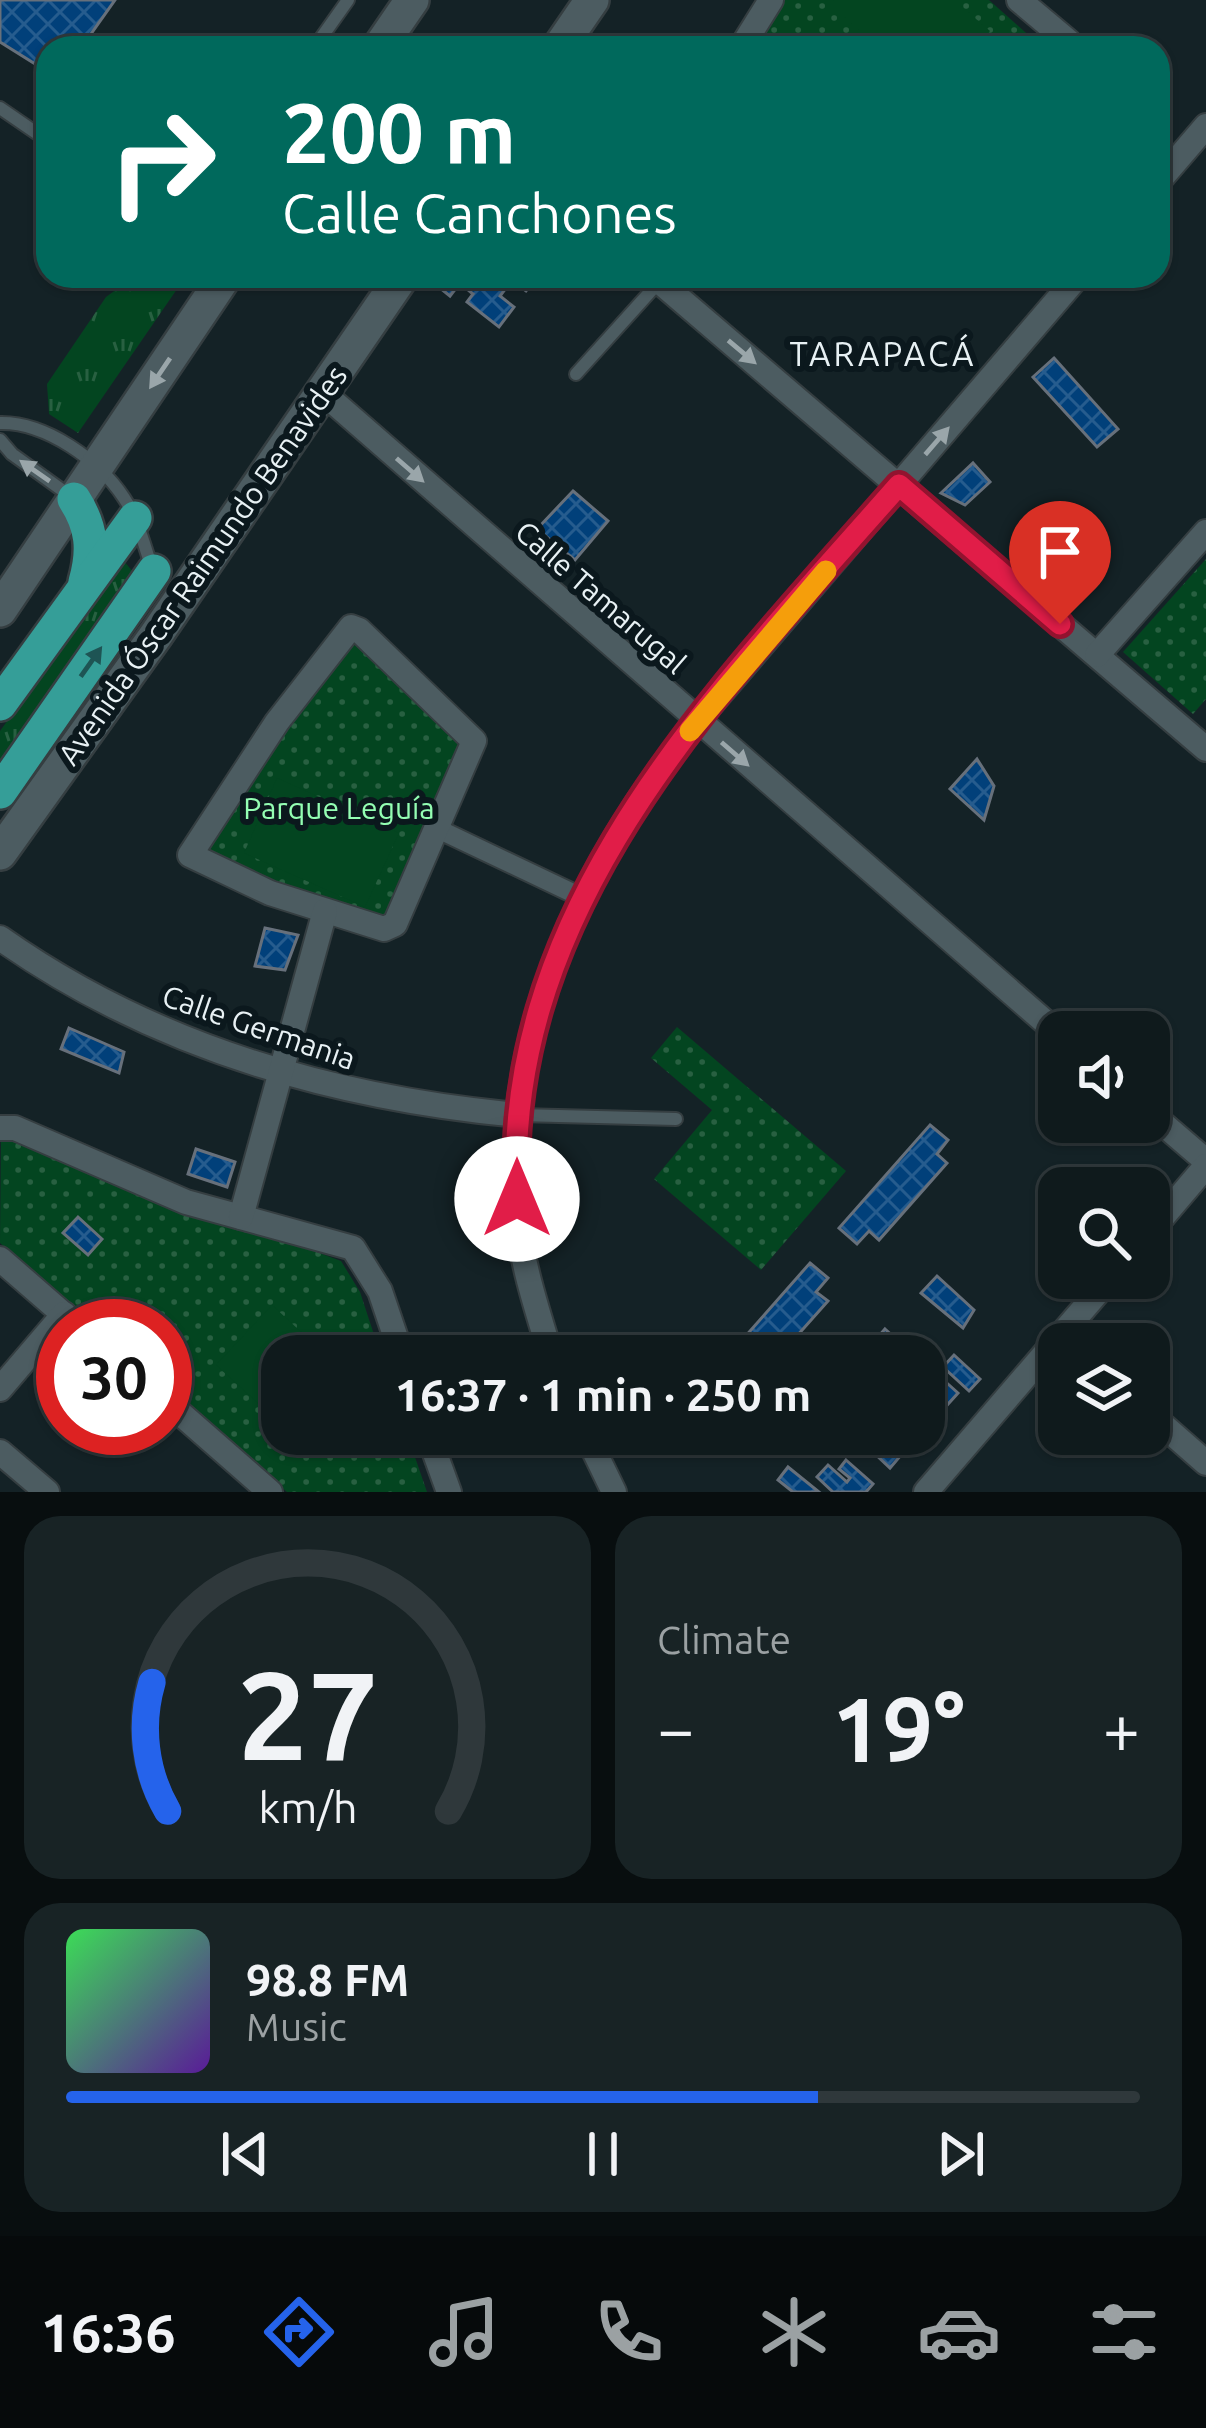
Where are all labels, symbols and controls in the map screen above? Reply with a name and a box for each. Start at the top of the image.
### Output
icon: right [84,84,240,240]
text: 200 m [282,85,516,179]
text: Calle Canchones [282,183,677,243]
district label: TARAPACÁ [790,333,976,372]
one-way arrow [727,338,757,364]
one-way arrow [149,357,172,389]
street label: Avenida Óscar Raimundo Benavides [51,359,353,771]
one-way arrow [923,426,950,456]
one-way arrow [395,456,425,483]
one-way arrow [20,460,52,484]
pin [1009,501,1111,624]
street label: Calle Tamarugal [509,514,693,680]
icon: arrive [1027,519,1093,585]
one-way arrow [79,646,102,678]
one-way arrow [721,740,750,767]
park label: Parque Leguía [243,791,435,825]
street label: Calle Germania [158,978,360,1076]
map controls [1038,1011,1170,1455]
button: sound [1038,1011,1170,1143]
position arrow [454,1136,580,1262]
button: search [1038,1167,1170,1299]
speed limit sign: 30 [36,1299,192,1455]
button: layers [1038,1323,1170,1455]
text: 16:37 · 1 min · 250 m [395,1369,811,1420]
text: Climate [657,1618,791,1661]
text: 27 [237,1644,378,1784]
text: 19° [832,1678,965,1779]
text: − [657,1691,694,1765]
text: + [1103,1691,1140,1765]
text: km/h [258,1782,357,1830]
text: 98.8 FM [246,1954,409,2005]
text: Music [246,2005,347,2048]
icon: previous [212,2121,278,2187]
icon: pause [570,2121,636,2187]
icon: next [928,2121,994,2187]
icon: directions [257,2290,341,2374]
icon: music [422,2290,506,2374]
icon: phone [587,2290,671,2374]
icon: climate [752,2290,836,2374]
icon: car [917,2290,1001,2374]
icon: filters [1082,2290,1166,2374]
text: 16:36 [40,2302,176,2362]

